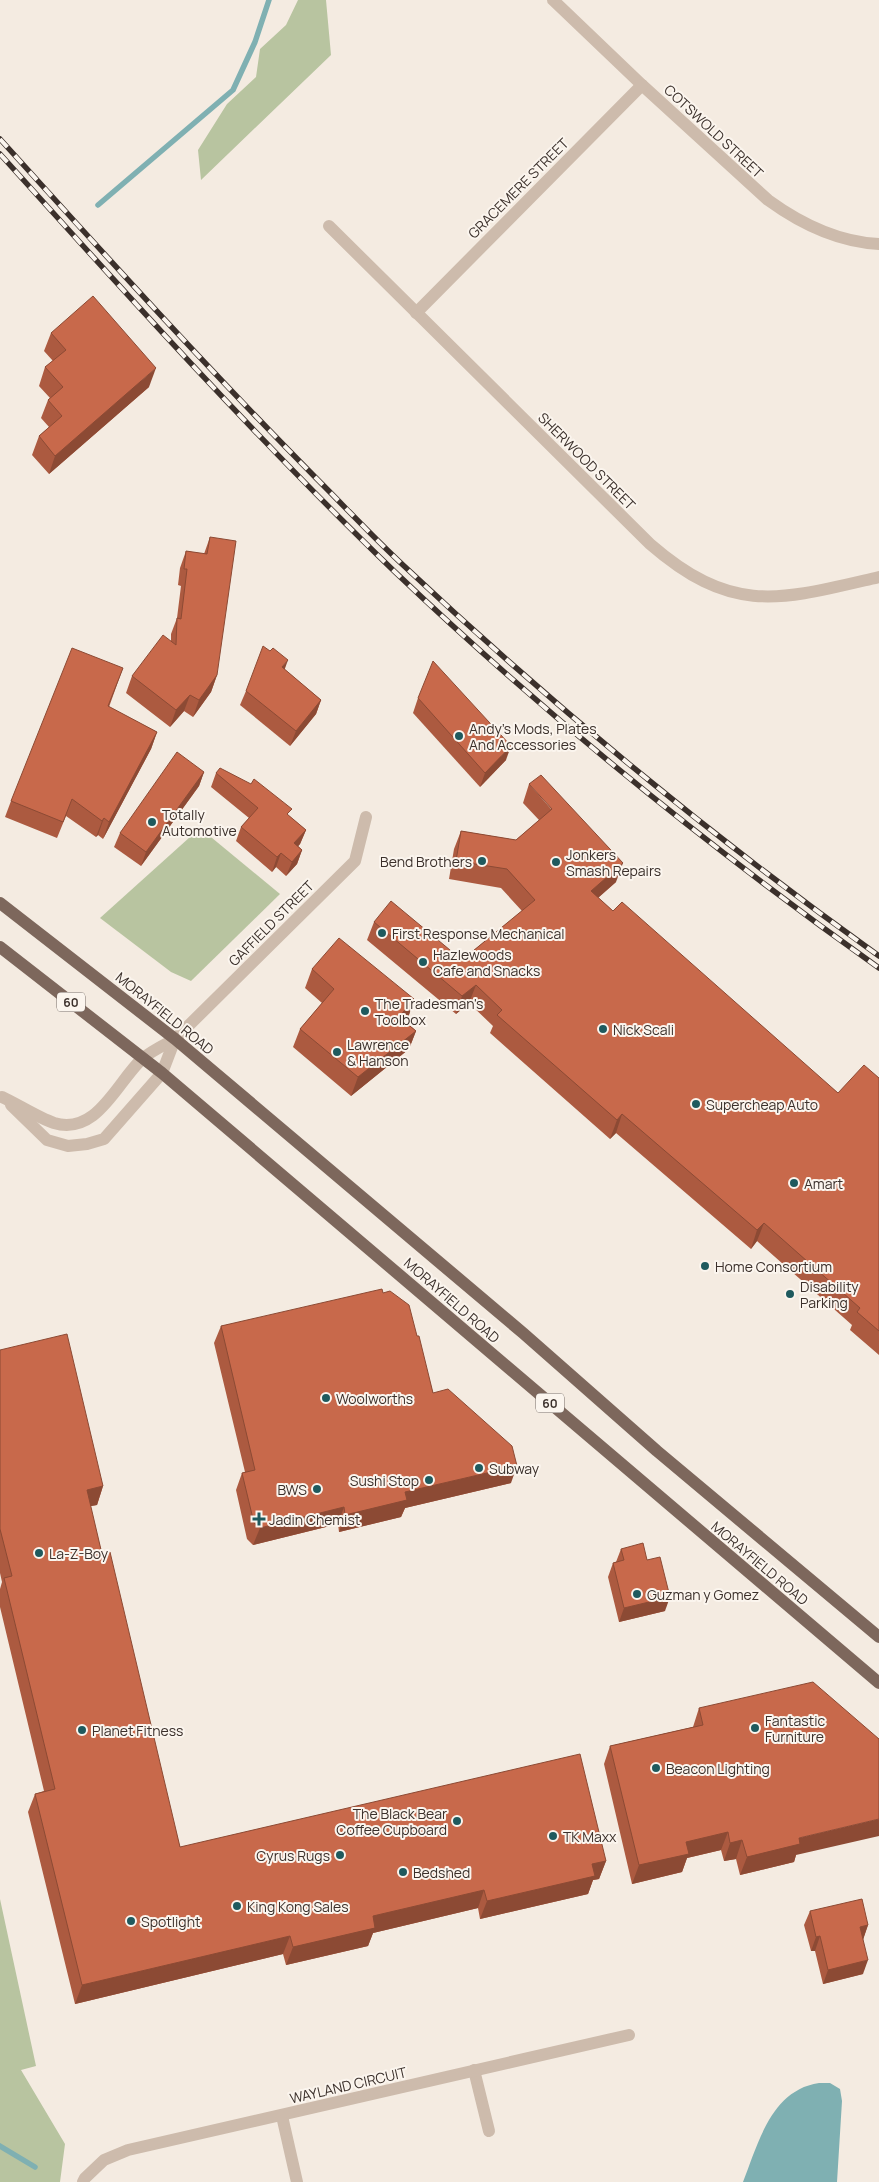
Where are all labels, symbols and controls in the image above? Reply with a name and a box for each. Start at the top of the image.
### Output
street label: COTSWOLD STREET [660,80,768,182]
street label: GRACEMERE STREET [464,133,573,242]
street label: SHERWOOD STREET [534,408,640,514]
place label: Andy's Mods, Plates And Accessories [469,719,597,754]
marker: Andy's Mods, Plates And Accessories [453,730,465,742]
place label: Totally Automotive [162,805,237,840]
marker: Totally Automotive [146,816,158,828]
place label: Jonkers Smash Repairs [566,845,661,880]
place label: Bend Brothers [380,852,472,871]
marker: Bend Brothers [476,855,488,867]
marker: Jonkers Smash Repairs [550,856,562,868]
street label: GAFFIELD STREET [224,876,318,970]
place label: First Response Mechanical [392,924,565,943]
marker: First Response Mechanical [376,927,388,939]
place label: Hazlewoods Cafe and Snacks [433,945,540,980]
marker: Hazlewoods Cafe and Snacks [417,956,429,968]
street label: MORAYFIELD ROAD [112,967,218,1059]
road number: 60 [57,992,85,1012]
place label: The Tradesman's Toolbox [375,994,483,1029]
marker: The Tradesman's Toolbox [359,1005,371,1017]
place label: Nick Scali [613,1020,674,1039]
marker: Nick Scali [597,1023,609,1035]
place label: Lawrence & Hanson [347,1035,409,1070]
marker: Lawrence & Hanson [331,1046,343,1058]
place label: Supercheap Auto [706,1095,818,1114]
marker: Supercheap Auto [690,1098,702,1110]
place label: Amart [804,1174,844,1193]
marker: Amart [788,1177,800,1189]
street label: MORAYFIELD ROAD [400,1253,504,1347]
place label: Home Consortium [715,1257,832,1276]
marker: Home Consortium [699,1260,711,1272]
place label: Disability Parking [800,1277,859,1312]
marker: Disability Parking [784,1288,796,1300]
place label: Woolworths [336,1389,413,1408]
marker: Woolworths [320,1392,332,1404]
road number: 60 [536,1394,564,1412]
place label: Subway [489,1459,540,1478]
marker: Subway [473,1462,485,1474]
place label: Sushi Stop [350,1471,419,1490]
marker: Sushi Stop [423,1474,435,1486]
place label: BWS [277,1480,307,1499]
marker: BWS [311,1483,323,1495]
place label: Jadin Chemist [269,1510,361,1529]
marker: Jadin Chemist [253,1513,265,1525]
street label: MORAYFIELD ROAD [707,1517,813,1609]
place label: La-Z-Boy [49,1544,109,1563]
marker: La-Z-Boy [33,1547,45,1559]
place label: Guzman y Gomez [647,1585,759,1604]
marker: Guzman y Gomez [631,1588,643,1600]
place label: Fantastic Furniture [765,1711,825,1746]
place label: Planet Fitness [92,1721,183,1740]
marker: Fantastic Furniture [749,1722,761,1734]
marker: Planet Fitness [76,1724,88,1736]
place label: Beacon Lighting [666,1759,770,1778]
marker: Beacon Lighting [650,1762,662,1774]
place label: The Black Bear Coffee Cupboard [336,1804,447,1839]
marker: The Black Bear Coffee Cupboard [451,1815,463,1827]
place label: TK Maxx [563,1827,617,1846]
marker: TK Maxx [547,1830,559,1842]
place label: Cyrus Rugs [256,1846,330,1865]
marker: Cyrus Rugs [334,1849,346,1861]
place label: Bedshed [413,1863,470,1882]
marker: Bedshed [397,1866,409,1878]
place label: King Kong Sales [247,1897,349,1916]
marker: King Kong Sales [231,1900,243,1912]
place label: Spotlight [141,1912,201,1931]
marker: Spotlight [125,1915,137,1927]
street label: WAYLAND CIRCUIT [288,2062,409,2108]

